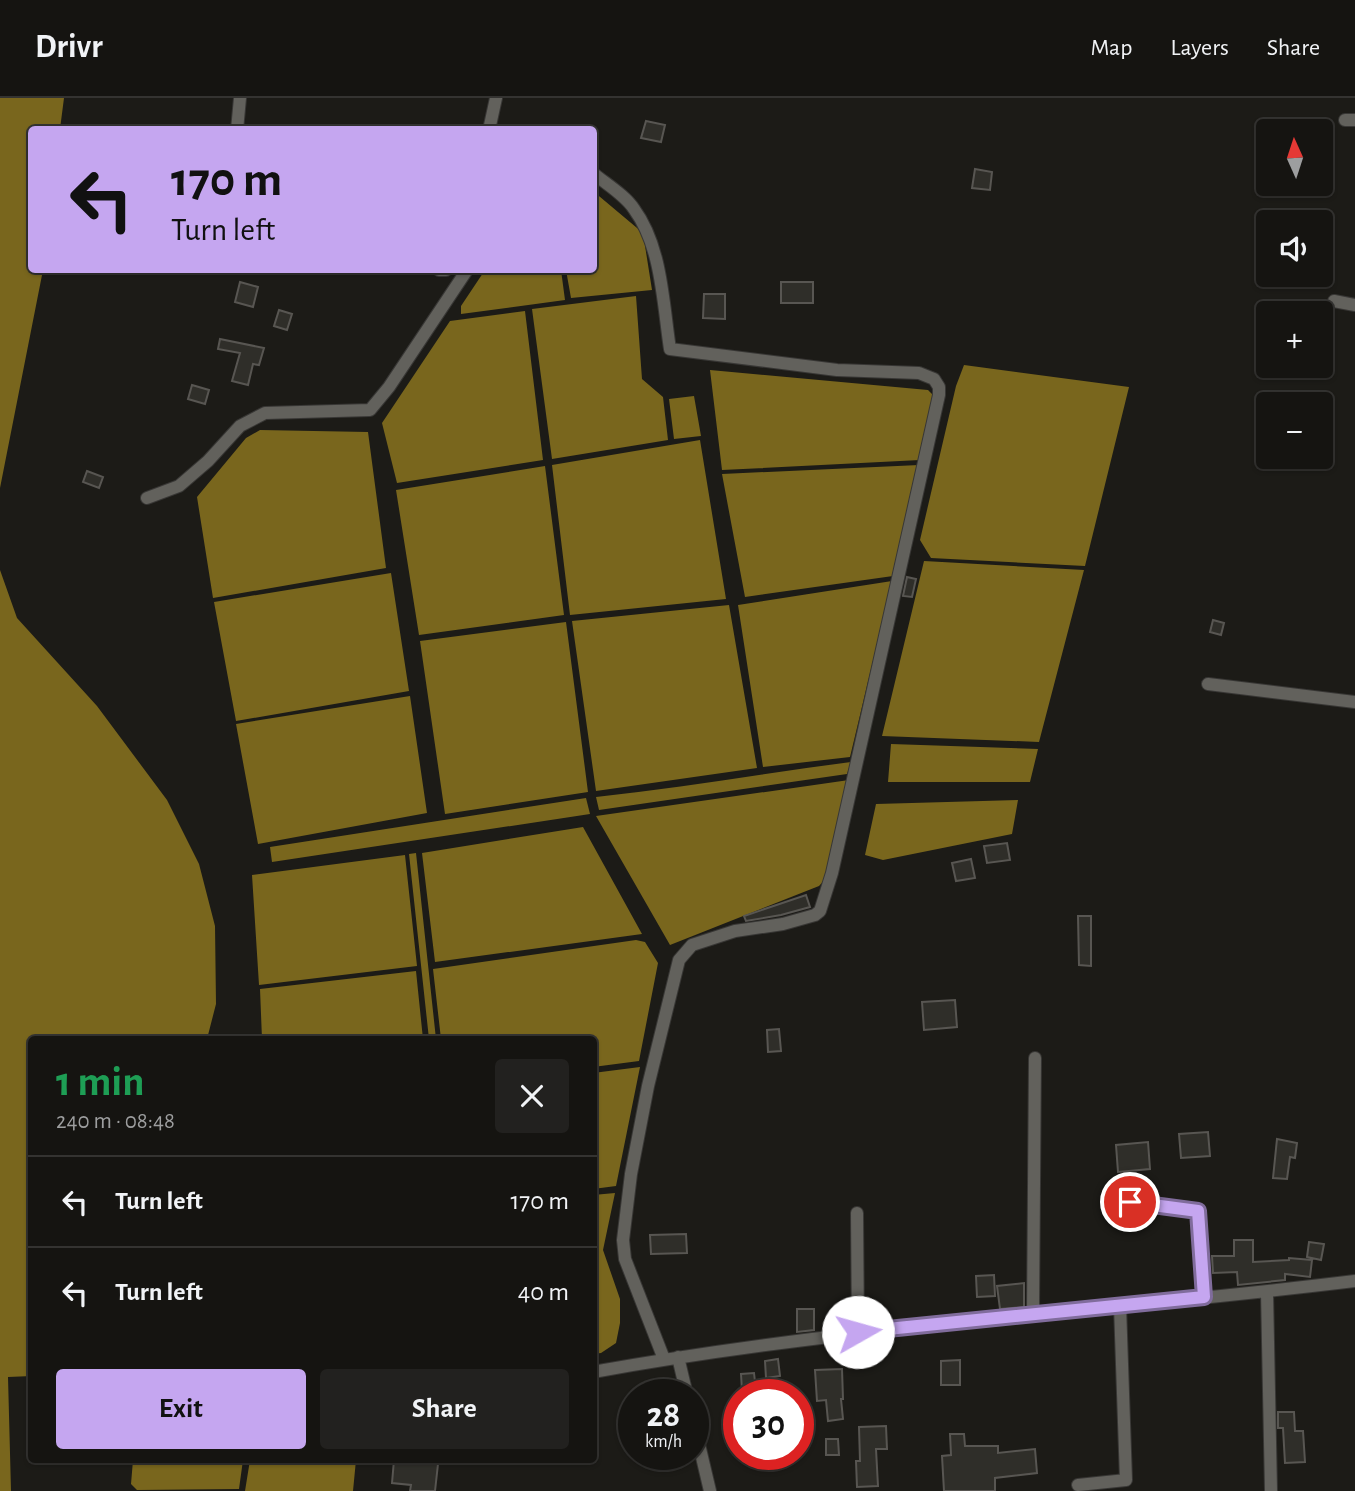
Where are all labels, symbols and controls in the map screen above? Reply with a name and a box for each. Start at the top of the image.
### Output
text: Drivr [35,31,103,64]
text: Map [1090,36,1132,60]
text: Layers [1170,36,1229,60]
text: Share [1267,36,1320,60]
north arrow [1256,119,1334,196]
map controls [1256,119,1333,469]
icon: left [56,154,147,245]
text: 170 m [171,156,282,205]
button: sound [1256,210,1333,287]
text: Turn left [171,214,275,246]
button: + [1256,301,1333,378]
button: − [1256,392,1333,469]
button: close [495,1059,569,1133]
text: 1 min [56,1061,145,1103]
text: 240 m · 08:48 [56,1110,175,1133]
pin [1100,1172,1160,1232]
icon: left [56,1183,94,1221]
icon: arrive [1111,1183,1149,1221]
text: Turn left [115,1188,203,1214]
text: 170 m [510,1188,569,1214]
icon: left [56,1274,94,1312]
text: Turn left [115,1279,203,1305]
text: 40 m [518,1279,569,1305]
position arrow [821,1295,895,1369]
button: Exit [56,1369,306,1449]
button: Share [320,1369,569,1449]
speed limit sign: 30 [723,1379,814,1470]
text: 28 [647,1398,680,1433]
text: km/h [645,1433,682,1451]

